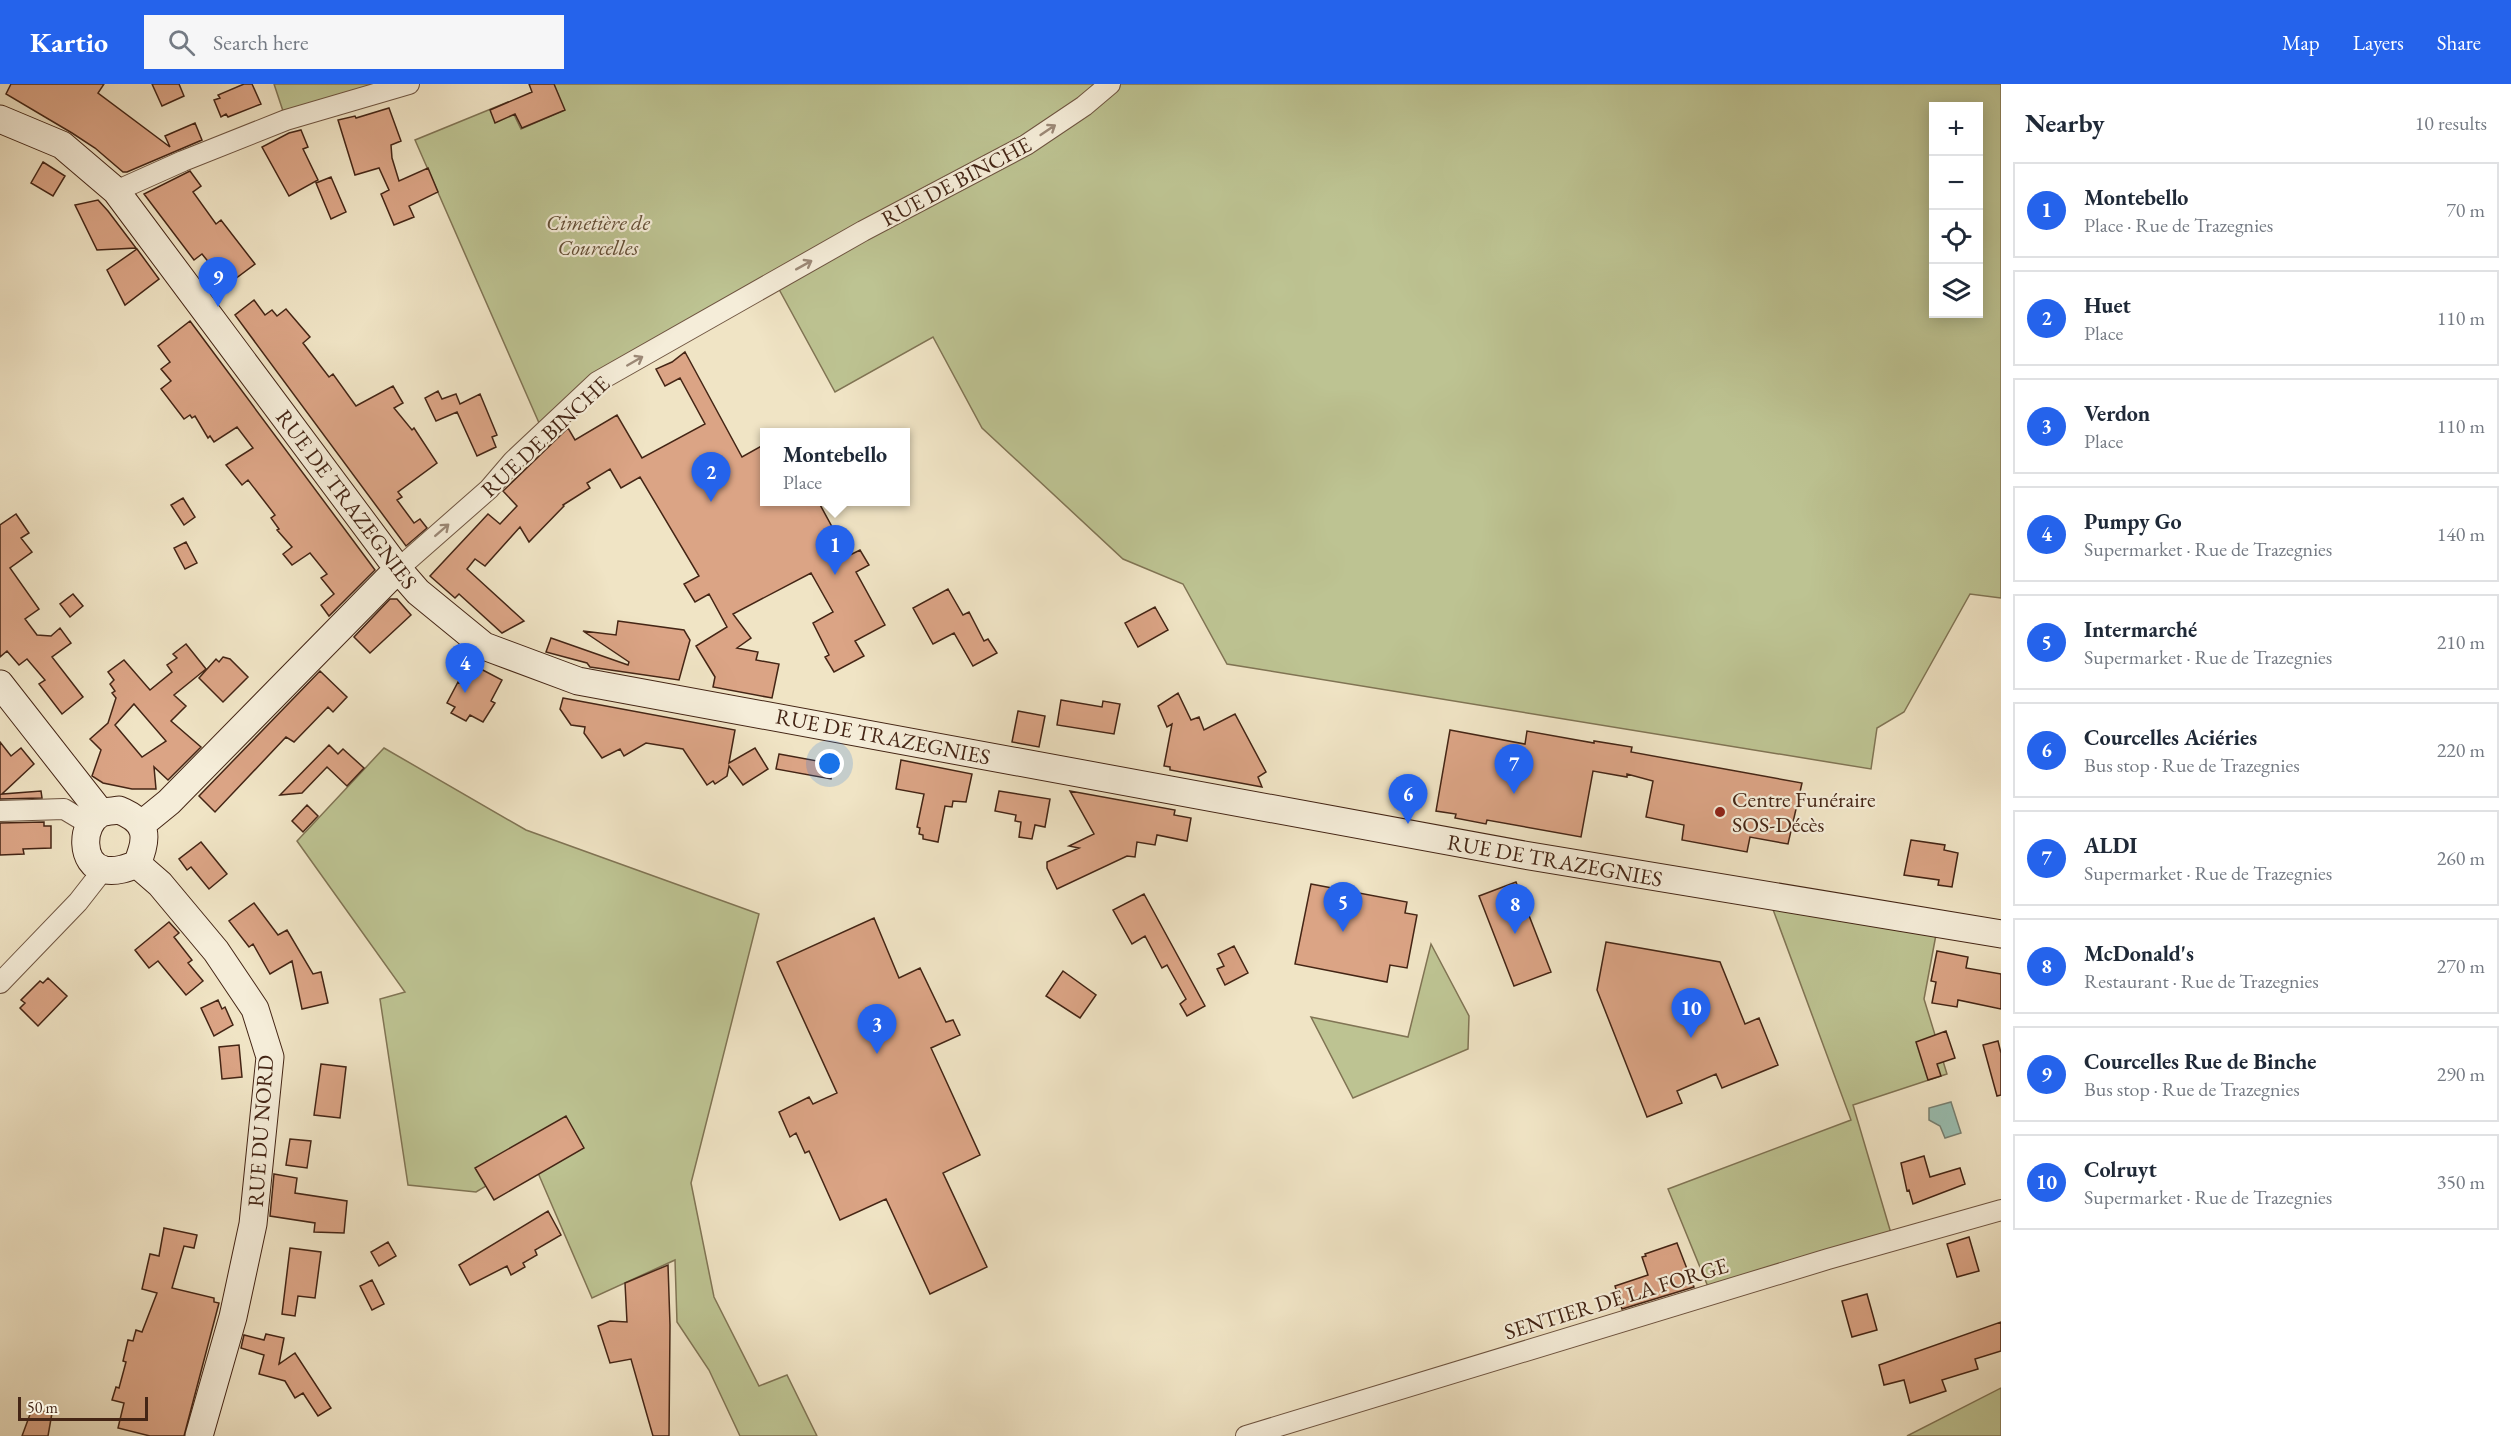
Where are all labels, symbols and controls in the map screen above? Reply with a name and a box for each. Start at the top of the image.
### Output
search box [144,15,564,69]
text: Kartio [30,24,108,60]
icon: search [165,26,198,59]
text: Search here [213,28,309,57]
text: Map [2282,29,2320,56]
text: Layers [2353,29,2404,56]
text: Share [2437,29,2481,56]
map controls [1929,102,1983,318]
button: + [1929,102,1983,156]
text: Nearby [2025,106,2105,140]
text: 10 results [2415,110,2487,136]
one-way arrow [1040,124,1056,136]
street label: RUE DE BINCHE [876,130,1036,233]
button: − [1929,156,1983,210]
text: Montebello [2084,183,2188,212]
text: 1 [2041,197,2052,223]
text: 70 m [2446,197,2485,223]
park label: Cimetière de Courcelles [546,208,650,262]
button: locate [1929,210,1983,264]
text: Place · Rue de Trazegnies [2084,212,2273,238]
pin: 9 [198,258,238,307]
one-way arrow [795,258,812,270]
button: layers [1929,264,1983,318]
text: Huet [2084,291,2131,320]
text: 2 [2041,305,2052,331]
text: 110 m [2437,305,2485,331]
text: Place [2084,320,2123,346]
one-way arrow [626,354,643,366]
street label: RUE DE BINCHE [475,369,616,504]
text: Verdon [2084,399,2150,428]
street label: RUE DE TRAZEGNIES [269,404,424,595]
text: 3 [2041,413,2052,439]
text: 110 m [2437,413,2485,439]
popup [760,428,910,506]
text: Place [2084,428,2123,454]
text: Montebello [783,440,887,469]
pin: 2 [692,452,730,502]
text: Place [783,469,822,495]
text: Pumpy Go [2084,507,2182,536]
text: 4 [2041,521,2052,547]
text: 140 m [2437,521,2485,547]
one-way arrow [434,523,449,537]
pin: 1 [816,526,854,575]
text: Supermarket · Rue de Trazegnies [2084,536,2332,562]
text: Intermarché [2084,615,2197,644]
text: 5 [2041,629,2052,655]
text: 210 m [2437,629,2485,655]
pin: 4 [446,644,484,693]
text: Supermarket · Rue de Trazegnies [2084,644,2332,670]
street label: RUE DE TRAZEGNIES [773,701,993,772]
text: Courcelles Aciéries [2084,723,2257,752]
text: 6 [2041,737,2052,763]
text: 220 m [2437,737,2485,763]
pin: 7 [1494,744,1534,794]
your location [815,749,844,778]
text: Bus stop · Rue de Trazegnies [2084,752,2300,778]
pin: 6 [1388,774,1428,824]
place label: Centre Funéraire SOS-Décès [1732,785,1876,839]
marker: Centre Funéraire SOS-Décès [1713,805,1727,819]
street label: RUE DE TRAZEGNIES [1445,827,1665,894]
text: ALDI [2084,831,2137,860]
text: 7 [2041,845,2052,871]
text: 260 m [2437,845,2485,871]
text: Supermarket · Rue de Trazegnies [2084,860,2332,886]
pin: 5 [1324,882,1362,932]
pin: 8 [1496,884,1534,934]
text: McDonald's [2084,939,2194,968]
text: 8 [2041,953,2052,979]
text: 270 m [2437,953,2485,979]
text: Restaurant · Rue de Trazegnies [2084,968,2319,994]
pin: 10 [1672,988,1710,1038]
pin: 3 [858,1004,896,1054]
text: Courcelles Rue de Binche [2084,1047,2316,1076]
street label: RUE DU NORD [241,1054,280,1208]
text: 9 [2041,1061,2052,1087]
text: 290 m [2437,1061,2485,1087]
text: Bus stop · Rue de Trazegnies [2084,1076,2300,1102]
text: Colruyt [2084,1155,2157,1184]
text: 10 [2036,1169,2057,1195]
text: 350 m [2437,1169,2485,1195]
text: Supermarket · Rue de Trazegnies [2084,1184,2332,1210]
street label: SENTIER DE LA FORGE [1501,1251,1732,1346]
scale bar [18,1394,148,1422]
text: 50 m [27,1397,58,1418]

